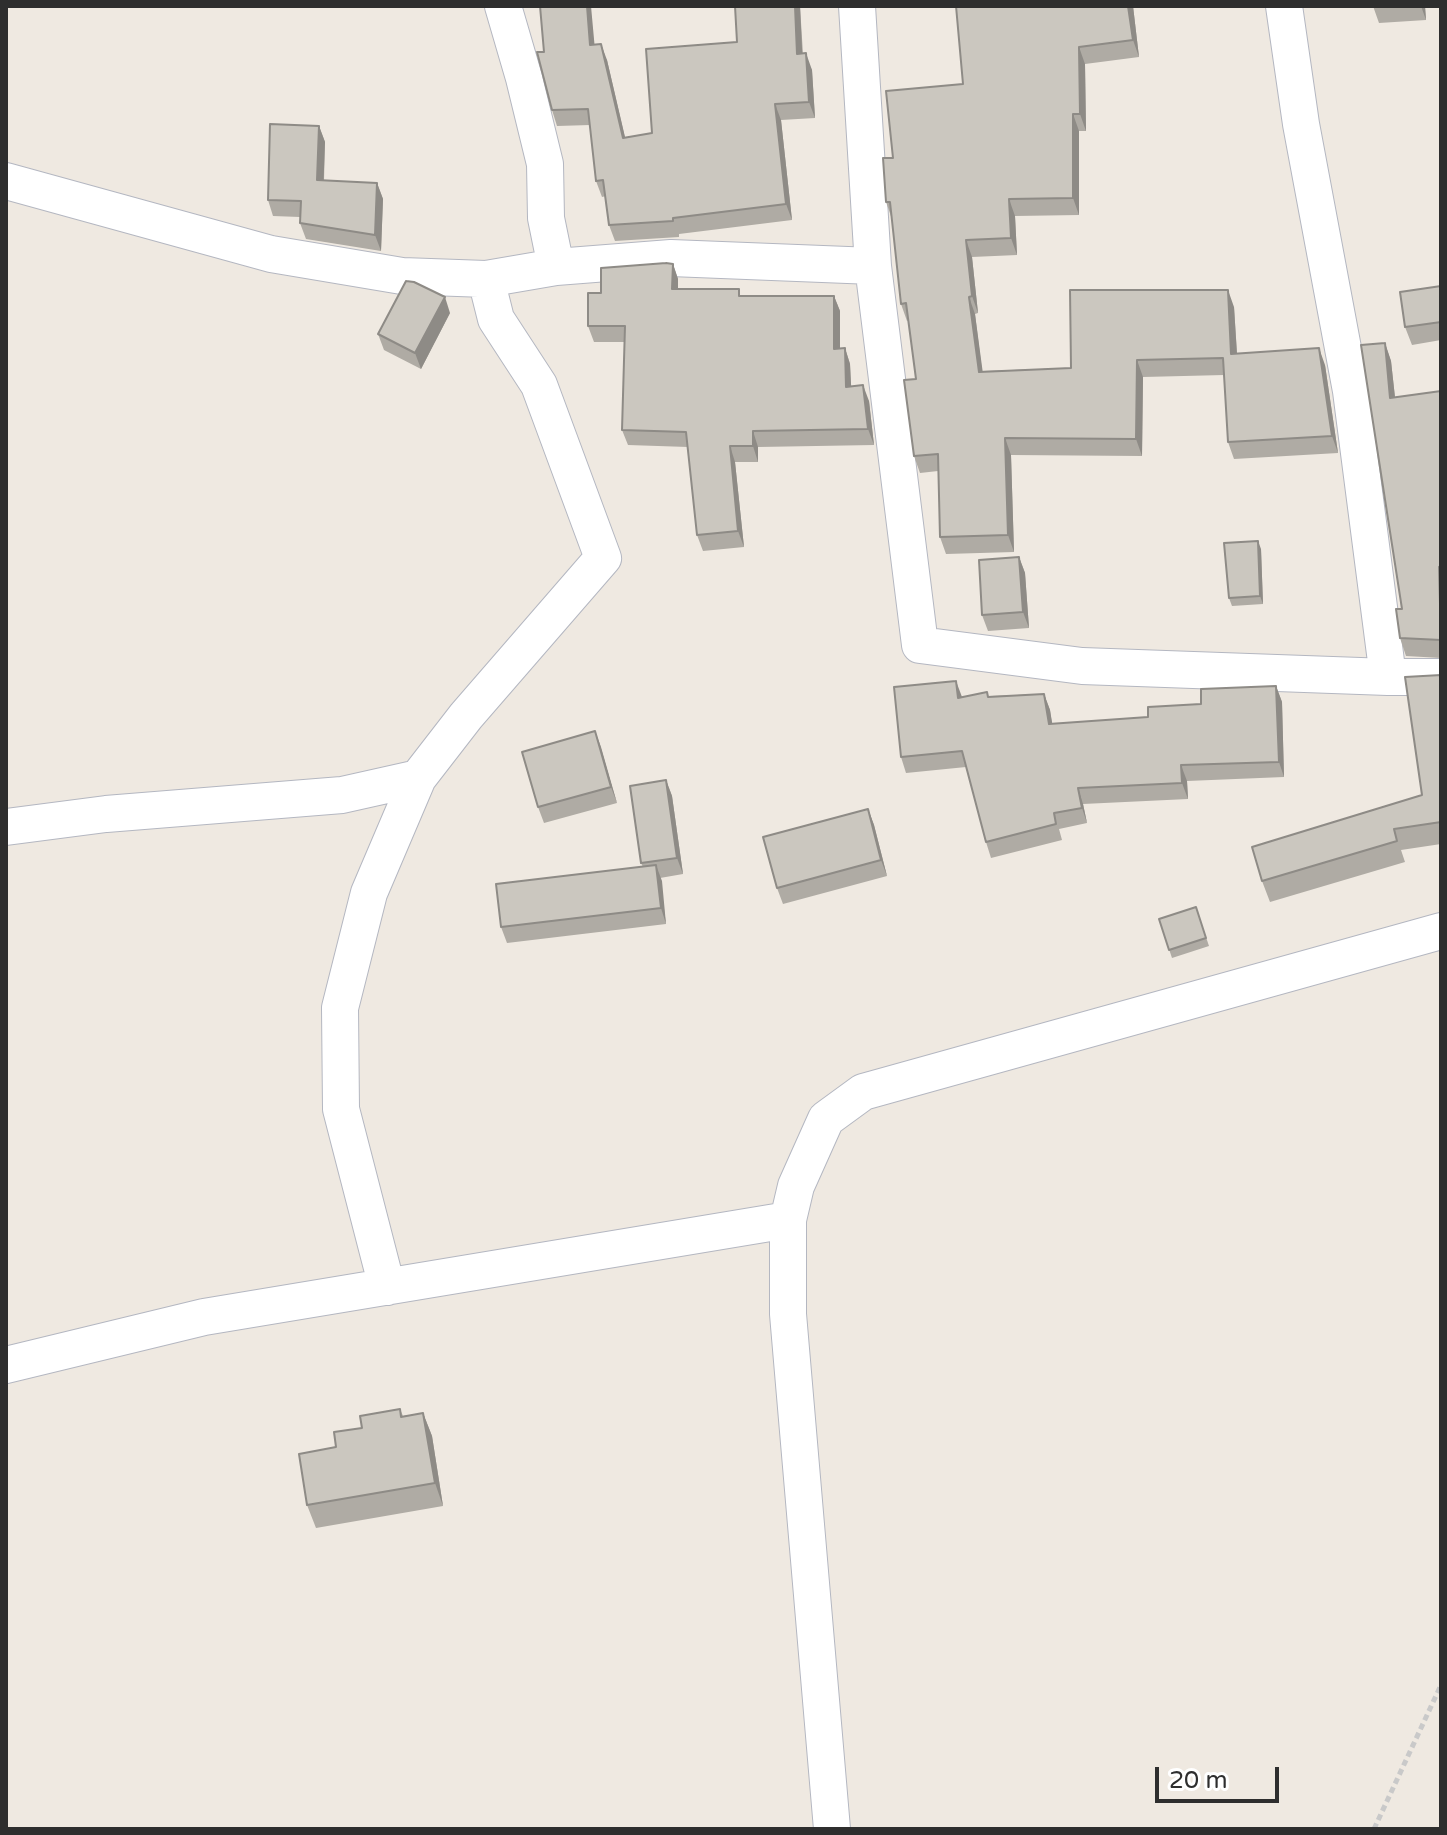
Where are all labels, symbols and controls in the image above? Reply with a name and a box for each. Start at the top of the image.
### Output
scale bar [1159,1751,1283,1801]
text: 20 m [1169,1766,1227,1795]

